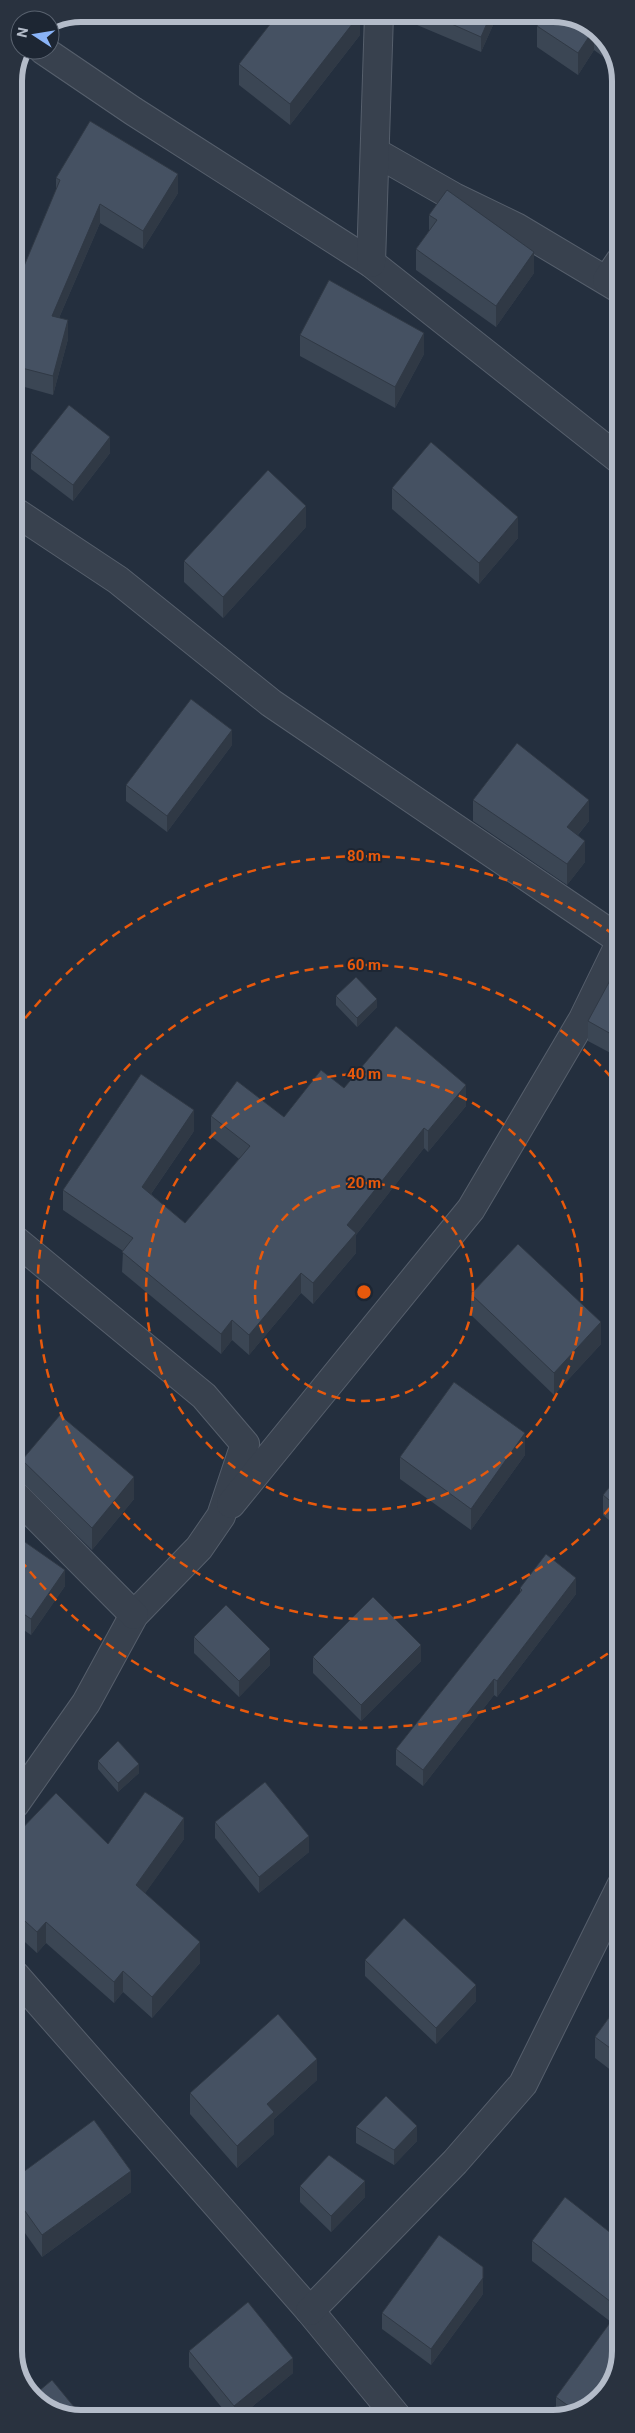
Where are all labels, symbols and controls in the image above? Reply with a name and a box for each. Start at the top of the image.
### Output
north arrow [10,10,60,60]
text: N [13,26,31,39]
text: 80 m [347,847,381,865]
text: 60 m [347,956,381,974]
text: 40 m [347,1065,381,1083]
text: 20 m [347,1174,381,1192]
centre of rings [355,1283,373,1301]

